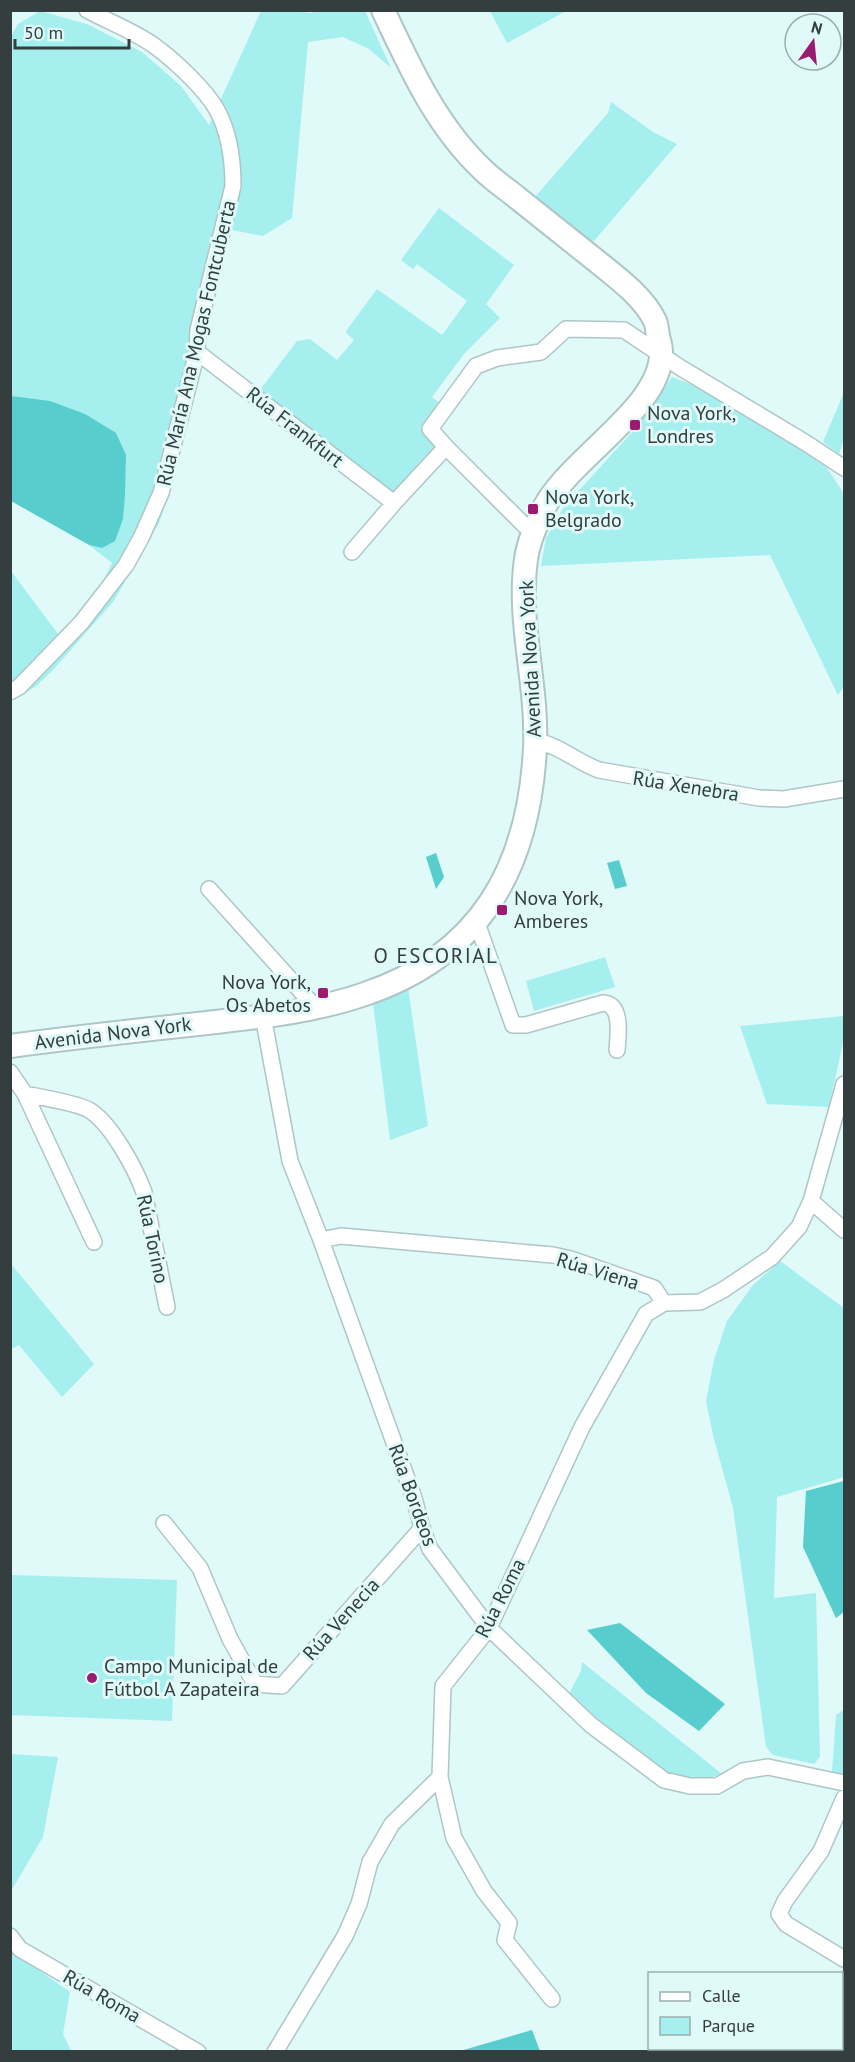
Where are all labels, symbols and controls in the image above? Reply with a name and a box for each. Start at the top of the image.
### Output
scale bar [15,12,129,50]
north arrow [783,12,843,72]
text: N [809,16,825,39]
text: 50 m [24,21,63,44]
street label: Rúa María Ana Mogas Fontcuberta [150,198,242,488]
street label: Rúa Frankfurt [241,381,349,473]
place label: Nova York, Londres [647,400,736,449]
marker: Nova York, Londres [628,418,642,432]
place label: Nova York, Belgrado [545,484,634,533]
marker: Nova York, Belgrado [526,502,540,516]
street label: Avenida Nova York [513,579,547,738]
street label: Rúa Xenebra [631,765,741,807]
place label: Nova York, Amberes [514,885,603,934]
marker: Nova York, Amberes [495,903,509,917]
district label: O ESCORIAL [374,942,498,969]
place label: Nova York, Os Abetos [222,969,311,1018]
marker: Nova York, Os Abetos [316,986,330,1000]
street label: Avenida Nova York [33,1010,193,1056]
street label: Rúa Torino [131,1192,175,1286]
street label: Rúa Viena [554,1246,642,1296]
street label: Rúa Bordeos [383,1440,443,1550]
street label: Rúa Roma [469,1554,531,1642]
street label: Rúa Venecia [297,1572,385,1666]
place label: Campo Municipal de Fútbol A Zapateira [104,1653,278,1702]
marker: Campo Municipal de Fútbol A Zapateira [85,1671,99,1685]
street label: Rúa Roma [58,1963,146,2029]
legend [648,1972,843,2050]
text: Calle [702,1984,741,2007]
text: Parque [702,2014,755,2037]

